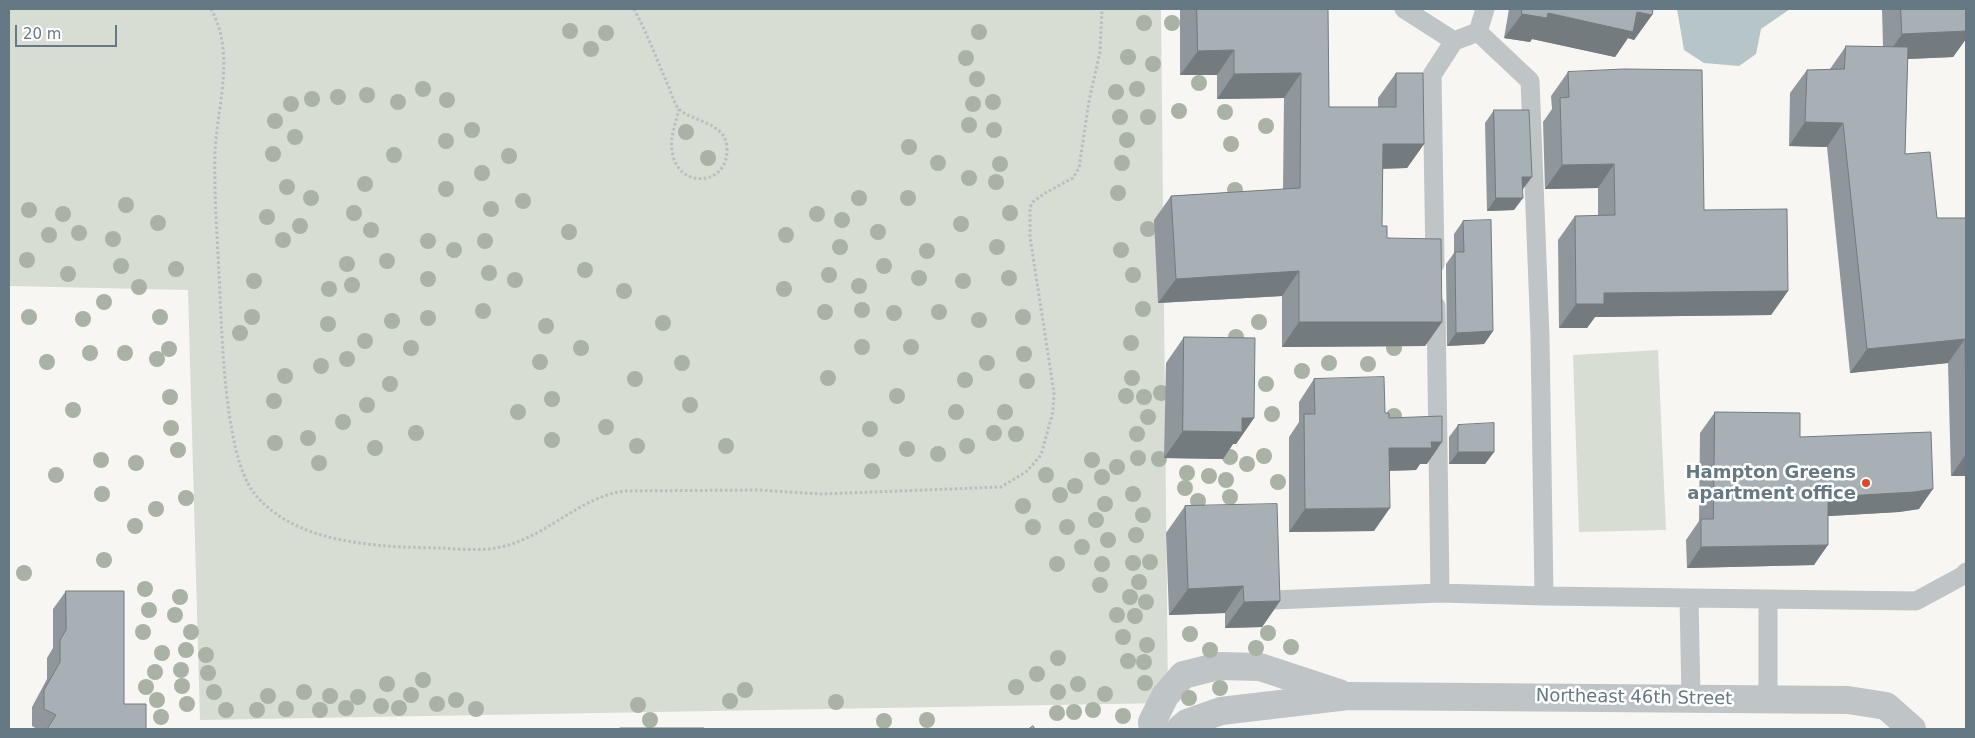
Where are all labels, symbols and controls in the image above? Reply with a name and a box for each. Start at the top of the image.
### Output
scale bar [18,15,120,47]
text: 20 m [23,25,61,43]
place label: Hampton Greens apartment office [1686,462,1856,504]
marker: Hampton Greens apartment office [1860,477,1872,489]
street label: Northeast 46th Street [1536,685,1732,711]

